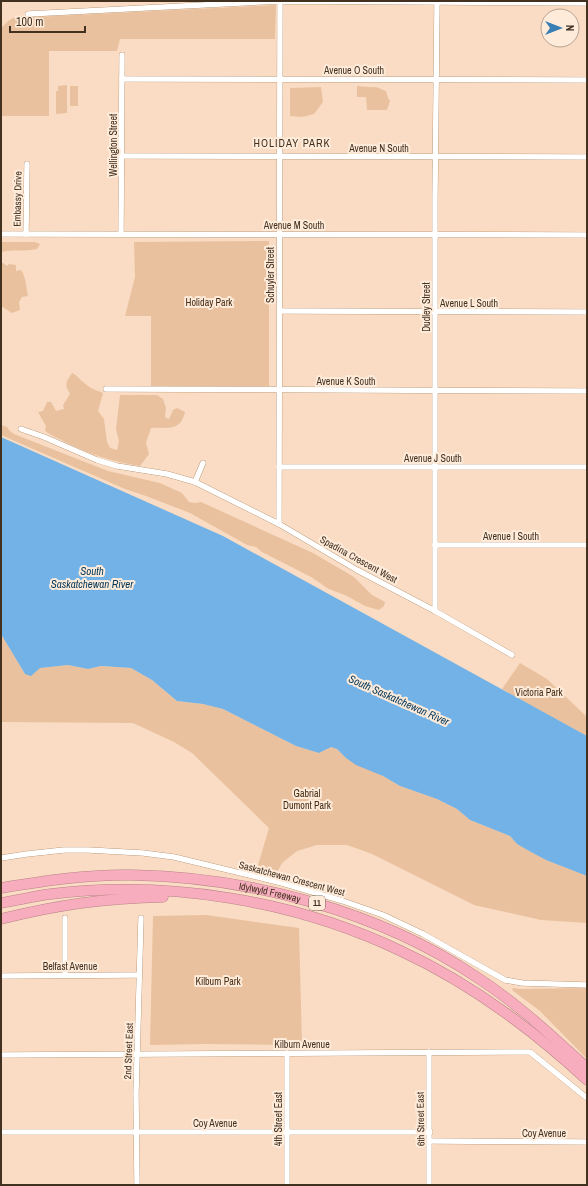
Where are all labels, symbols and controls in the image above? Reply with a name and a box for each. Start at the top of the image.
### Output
scale bar [10,8,85,34]
north arrow [540,8,580,48]
text: 100 m [16,14,43,30]
text: N [563,25,577,31]
street label: Avenue O South [323,64,384,77]
street label: Wellington Street [107,113,120,176]
district label: HOLIDAY PARK [253,136,331,150]
street label: Avenue N South [348,142,409,155]
street label: Embassy Drive [11,171,24,227]
street label: Avenue M South [263,219,324,232]
street label: Schuyler Street [264,246,277,303]
street label: Dudley Street [420,281,433,332]
park label: Holiday Park [186,296,233,309]
street label: Avenue L South [439,297,498,310]
street label: Avenue K South [315,375,376,388]
street label: Avenue J South [403,452,462,465]
street label: Avenue I South [482,530,539,543]
street label: Spadina Crescent West [318,533,400,586]
water label: South Saskatchewan River [51,564,134,591]
water label: South Saskatchewan River [346,671,452,729]
park label: Victoria Park [515,686,564,699]
park label: Gabrial Dumont Park [283,787,332,812]
street label: Saskatchewan Crescent West [237,858,347,899]
street label: Idylwyld Freeway [238,879,303,906]
road number: 11 [309,896,325,910]
street label: Belfast Avenue [43,960,98,973]
park label: Kilburn Park [195,975,241,988]
street label: 2nd Street East [121,1022,136,1079]
street label: Kilburn Avenue [274,1038,330,1051]
street label: 4th Street East [272,1091,285,1146]
street label: 6th Street East [414,1091,427,1146]
street label: Coy Avenue [193,1117,237,1130]
street label: Coy Avenue [522,1127,566,1140]

